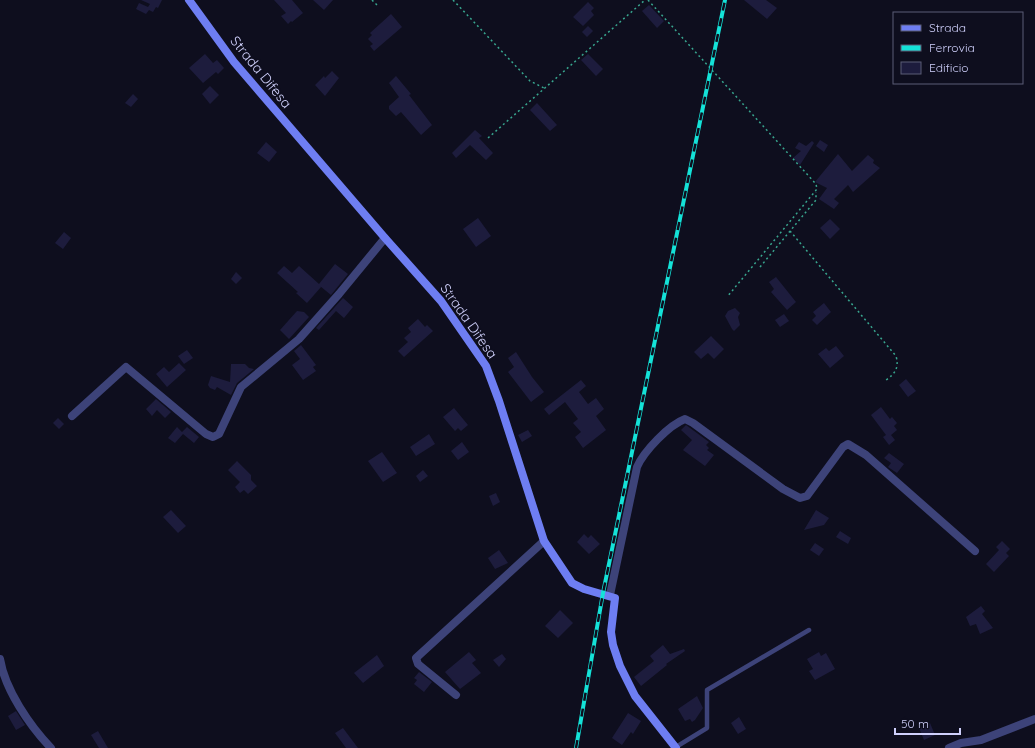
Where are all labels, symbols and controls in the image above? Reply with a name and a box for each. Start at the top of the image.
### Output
legend [893,12,1023,84]
text: Strada [929,20,966,35]
street label: Strada Difesa [226,32,296,112]
text: Ferrovia [929,40,975,55]
text: Edificio [929,60,969,75]
street label: Strada Difesa [436,280,502,362]
scale bar [895,710,960,736]
text: 50 m [901,716,929,731]

